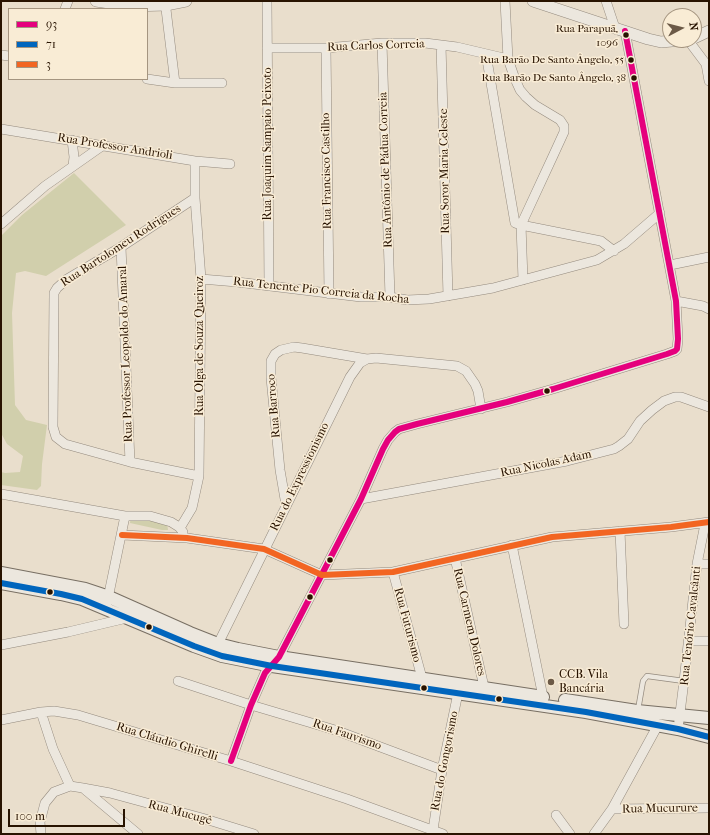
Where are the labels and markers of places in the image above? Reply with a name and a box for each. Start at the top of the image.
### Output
place label: Rua Parapuã, 1096 [556,22,618,48]
marker: Rua Parapuã, 1096 [621,30,631,40]
place label: Rua Barão De Santo Ângelo, 55 [480,53,624,67]
marker: Rua Barão De Santo Ângelo, 55 [626,55,636,65]
place label: Rua Barão De Santo Ângelo, 38 [481,71,626,85]
marker: Rua Barão De Santo Ângelo, 38 [629,73,639,83]
unlabelled marker [542,386,552,396]
unlabelled marker [325,555,335,565]
unlabelled marker [45,587,55,597]
unlabelled marker [305,592,315,602]
unlabelled marker [144,622,154,632]
place label: CCB. Vila Bancária [559,668,608,696]
marker: CCB. Vila Bancária [546,677,556,687]
unlabelled marker [419,683,429,693]
unlabelled marker [494,694,504,704]

